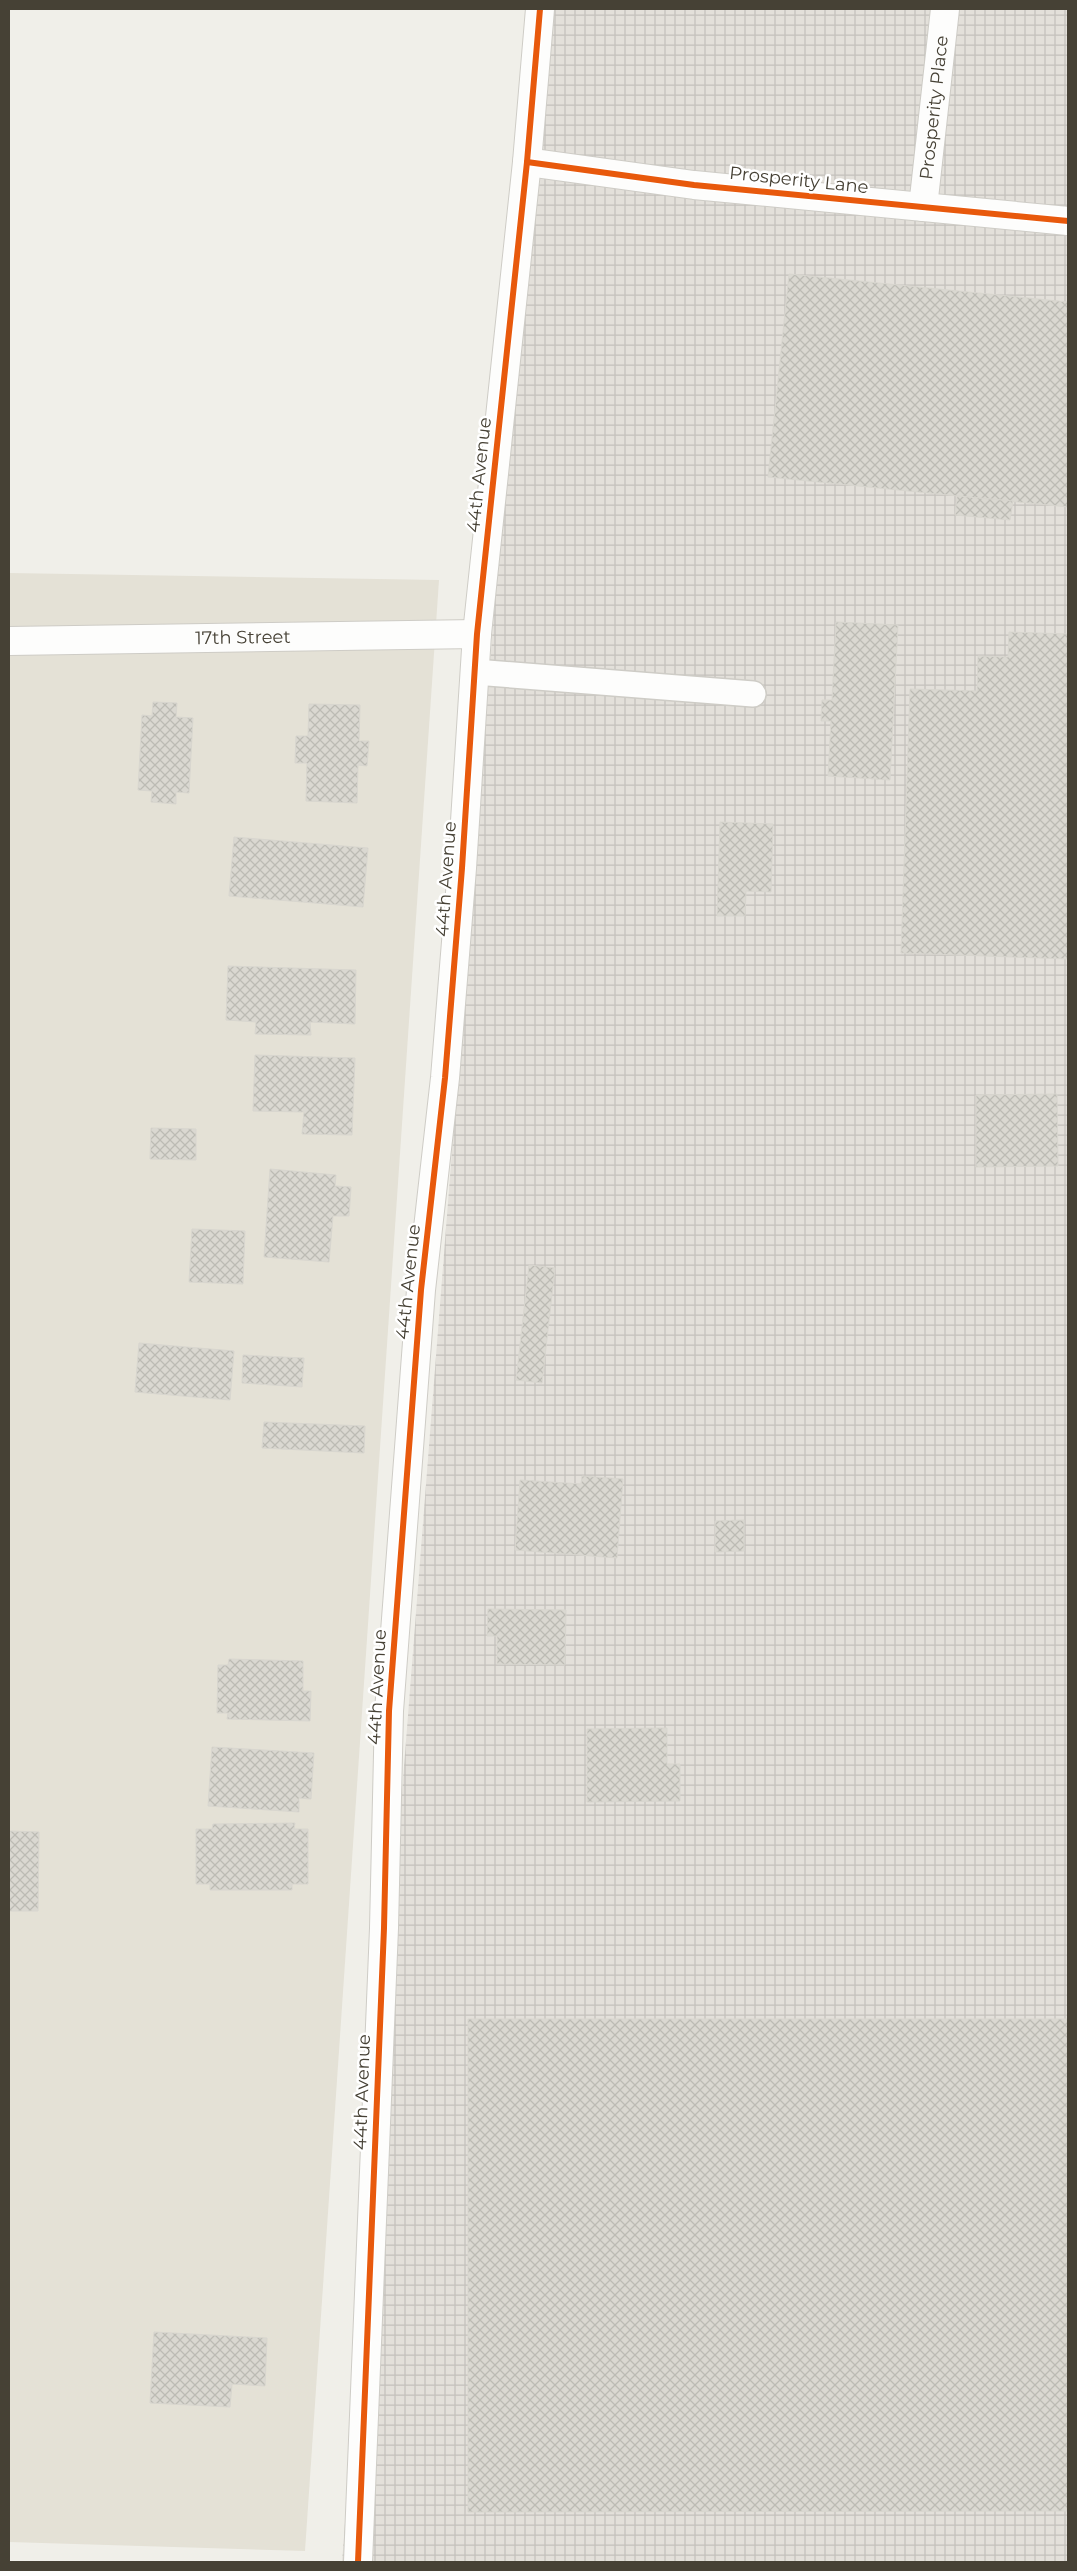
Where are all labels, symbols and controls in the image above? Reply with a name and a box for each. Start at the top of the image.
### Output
street label: Prosperity Place [915,34,953,181]
street label: Prosperity Lane [728,162,870,198]
street label: 44th Avenue [462,416,496,534]
street label: 17th Street [195,626,291,649]
street label: 44th Avenue [431,820,461,938]
street label: 44th Avenue [391,1223,425,1341]
street label: 44th Avenue [363,1628,391,1745]
street label: 44th Avenue [349,2034,375,2150]

